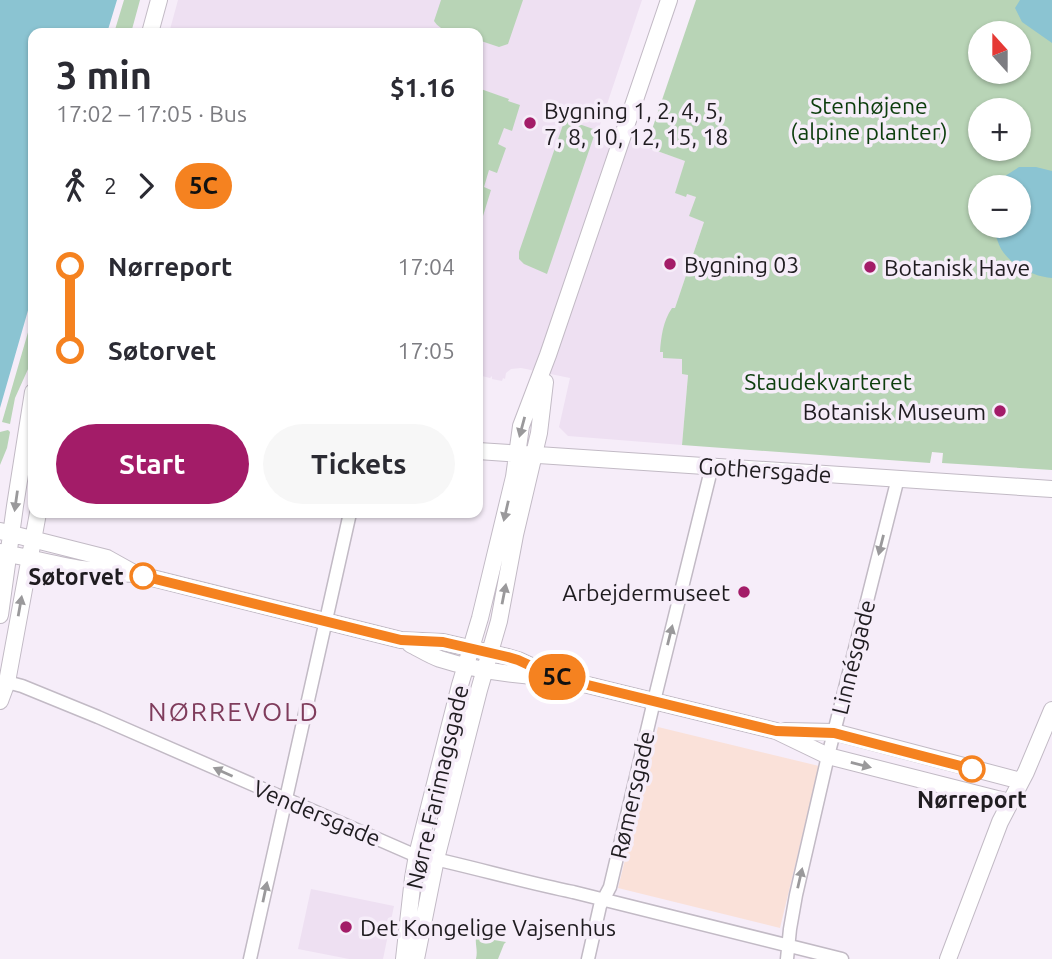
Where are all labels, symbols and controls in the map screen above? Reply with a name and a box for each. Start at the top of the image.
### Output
north arrow [968,21,1031,84]
map controls [968,21,1031,238]
text: 3 min [56,54,152,96]
text: $1.16 [390,73,455,102]
park label: Stenhøjene (alpine planter) [790,93,948,145]
place label: Bygning 1, 2, 4, 5, 7, 8, 10, 12, 15, 18 [544,98,728,149]
button: + [968,98,1031,161]
text: 17:02 – 17:05 · Bus [56,101,247,126]
marker: Bygning 1, 2, 4, 5, 7, 8, 10, 12, 15, 18 [522,115,538,131]
icon: walk [56,167,94,205]
icon: forward [127,167,165,205]
text: 5C [189,172,218,199]
text: 2 [104,173,117,198]
button: − [968,175,1031,238]
text: Nørreport [108,252,232,281]
place label: Bygning 03 [684,252,799,277]
text: 17:04 [397,254,455,279]
place label: Botanisk Have [884,255,1030,280]
marker: Bygning 03 [662,256,678,272]
marker: Botanisk Have [862,259,878,275]
text: Søtorvet [108,336,216,365]
text: 17:05 [397,338,455,363]
park label: Staudekvarteret [744,369,912,394]
place label: Botanisk Museum [803,399,986,424]
marker: Botanisk Museum [992,403,1008,419]
one-way arrow [516,416,527,438]
button: Start [56,424,249,504]
button: Tickets [263,424,455,504]
street label: Gothersgade [698,453,832,487]
one-way arrow [10,490,21,512]
one-way arrow [500,500,511,522]
one-way arrow [875,534,886,556]
marker: Søtorvet [130,563,156,589]
place label: Søtorvet [28,564,124,589]
place label: Arbejdermuseet [562,580,730,605]
one-way arrow [499,583,510,605]
marker: Arbejdermuseet [736,584,752,600]
one-way arrow [15,595,26,617]
street label: Linnésgade [827,597,879,717]
one-way arrow [665,624,676,646]
line badge: 5C [526,654,588,700]
text: 5C [543,663,571,690]
street label: Nørre Farimagsgade [401,683,473,891]
district label: NØRREVOLD [148,697,320,726]
street label: Rømersgade [605,729,659,861]
marker: Nørreport [959,756,985,782]
one-way arrow [851,760,872,770]
one-way arrow [213,766,233,778]
street label: Vendersgade [250,775,384,851]
place label: Nørreport [917,787,1027,812]
one-way arrow [795,867,806,889]
one-way arrow [260,881,271,903]
place label: Det Kongelige Vajsenhus [360,915,616,940]
marker: Det Kongelige Vajsenhus [338,919,354,935]

